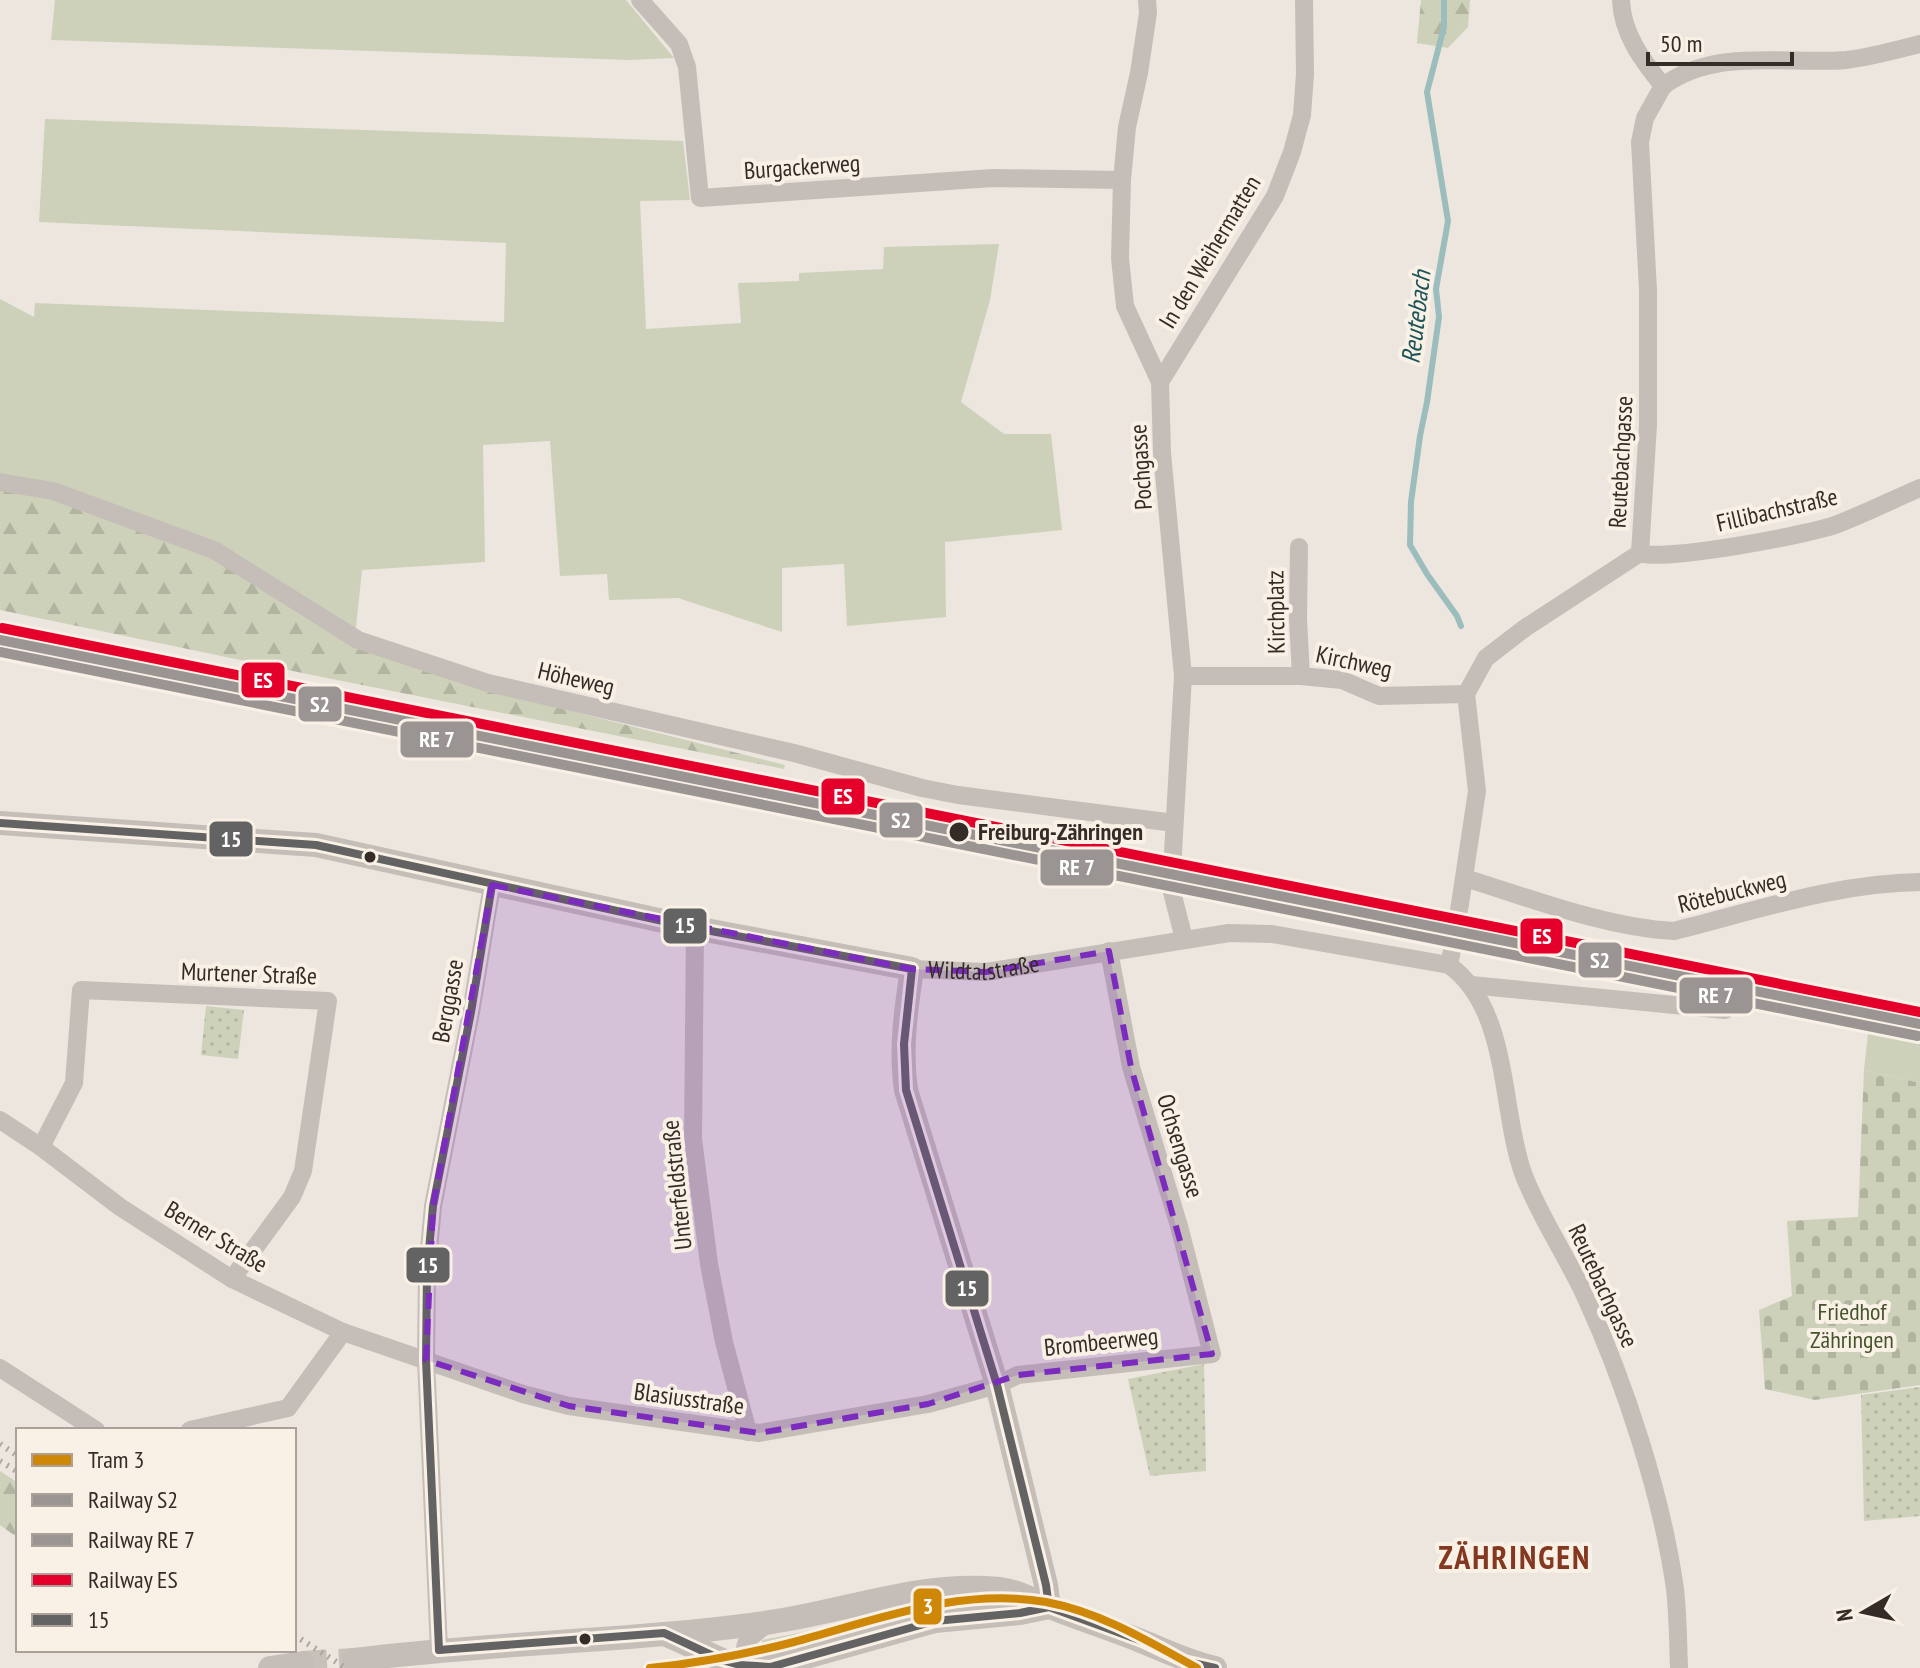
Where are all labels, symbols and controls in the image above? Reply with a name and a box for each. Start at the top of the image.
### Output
scale bar [1648,16,1792,66]
text: 50 m [1660,28,1702,59]
street label: Burgackerweg [743,147,861,186]
street label: In den Weihermatten [1152,170,1267,334]
water label: Reutebach [1393,267,1438,365]
street label: Reutebachgasse [1602,395,1639,529]
street label: Pochgasse [1122,423,1159,511]
street label: Fillibachstraße [1713,481,1840,538]
street label: Kirchplatz [1259,570,1292,654]
street label: Kirchweg [1313,638,1395,685]
street label: Höheweg [535,655,617,702]
line badge: ES [240,661,286,699]
text: ES [253,666,273,694]
line badge: S2 [297,685,343,723]
text: S2 [310,690,330,718]
line badge: RE 7 [399,720,475,759]
text: RE 7 [419,725,455,753]
line badge: ES [820,777,866,816]
text: ES [833,782,853,810]
line badge: S2 [878,801,924,839]
text: S2 [891,806,911,834]
place label: Freiburg-Zähringen [978,816,1143,847]
line badge: 15 [208,820,254,858]
marker: Freiburg-Zähringen [947,820,971,844]
text: 15 [220,825,242,853]
line badge: RE 7 [1039,848,1115,887]
unlabelled marker [362,849,378,865]
text: RE 7 [1059,853,1095,881]
street label: Rötebuckweg [1675,863,1789,920]
line badge: 15 [662,907,708,945]
text: 15 [674,911,696,939]
line badge: ES [1519,917,1564,955]
text: ES [1532,922,1552,950]
line badge: S2 [1577,941,1623,979]
text: S2 [1590,946,1610,974]
street label: Wildtalstraße [928,948,1042,987]
street label: Murtener Straße [181,956,318,991]
street label: Berggasse [425,957,470,1045]
line badge: RE 7 [1678,976,1754,1015]
text: RE 7 [1698,981,1734,1009]
street label: Ochsengasse [1150,1090,1211,1202]
street label: Unterfeldstraße [654,1119,699,1251]
street label: Berner Straße [159,1194,273,1279]
street label: Reutebachgasse [1561,1219,1645,1352]
line badge: 15 [405,1246,451,1284]
text: 15 [417,1251,439,1279]
line badge: 15 [944,1269,990,1308]
text: 15 [956,1274,978,1302]
park label: Friedhof Zähringen [1810,1296,1894,1355]
street label: Brombeerweg [1042,1320,1160,1363]
street label: Blasiusstraße [632,1375,746,1422]
legend [16,1428,296,1652]
text: Tram 3 [88,1444,144,1475]
text: Railway S2 [88,1484,178,1515]
text: Railway RE 7 [88,1524,195,1555]
district label: ZÄHRINGEN [1439,1536,1591,1578]
text: Railway ES [88,1564,178,1595]
north arrow [1824,1572,1904,1652]
line badge: 3 [912,1587,943,1626]
text: 3 [923,1592,933,1620]
text: 15 [88,1604,110,1635]
text: N [1829,1607,1859,1623]
unlabelled marker [577,1631,593,1647]

